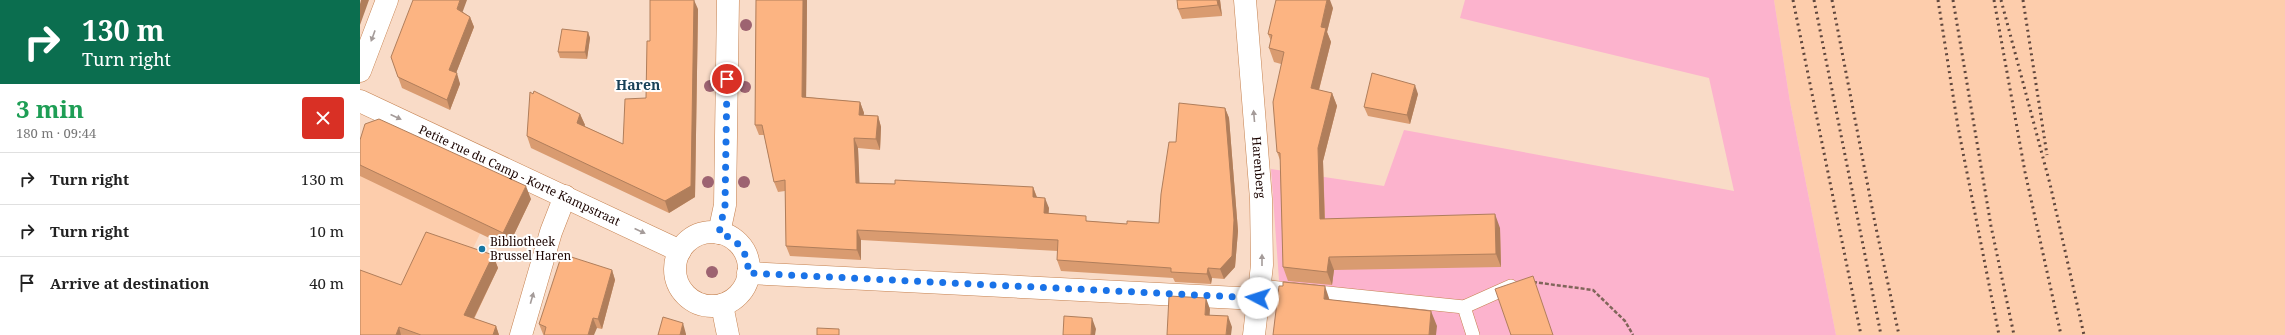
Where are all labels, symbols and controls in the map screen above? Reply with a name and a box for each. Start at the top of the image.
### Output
text: 130 m [82,11,164,49]
icon: right [16,16,68,68]
one-way arrow [370,30,376,42]
text: Turn right [82,47,171,71]
pin [710,62,744,96]
icon: arrive [716,68,738,90]
district label: Haren [616,75,660,94]
text: 3 min [16,92,84,125]
button: close [302,97,344,139]
one-way arrow [1251,110,1258,122]
one-way arrow [390,114,401,120]
street label: Petite rue du Camp - Korte Kampstraat [416,121,623,230]
text: 180 m · 09:44 [16,124,96,142]
street label: Harenberg [1248,136,1270,200]
icon: right [16,168,38,190]
text: Turn right [50,169,129,189]
text: 130 m [301,169,344,189]
icon: right [16,220,38,242]
text: Turn right [50,221,129,241]
text: 10 m [309,221,344,241]
one-way arrow [634,228,646,234]
place label: Bibliotheek Brussel Haren [490,233,572,264]
marker: Bibliotheek Brussel Haren [477,244,487,254]
one-way arrow [1259,253,1265,266]
icon: arrive [16,272,38,294]
text: Arrive at destination [50,273,209,293]
text: 40 m [309,273,344,293]
position arrow [1237,277,1279,319]
one-way arrow [529,291,535,303]

